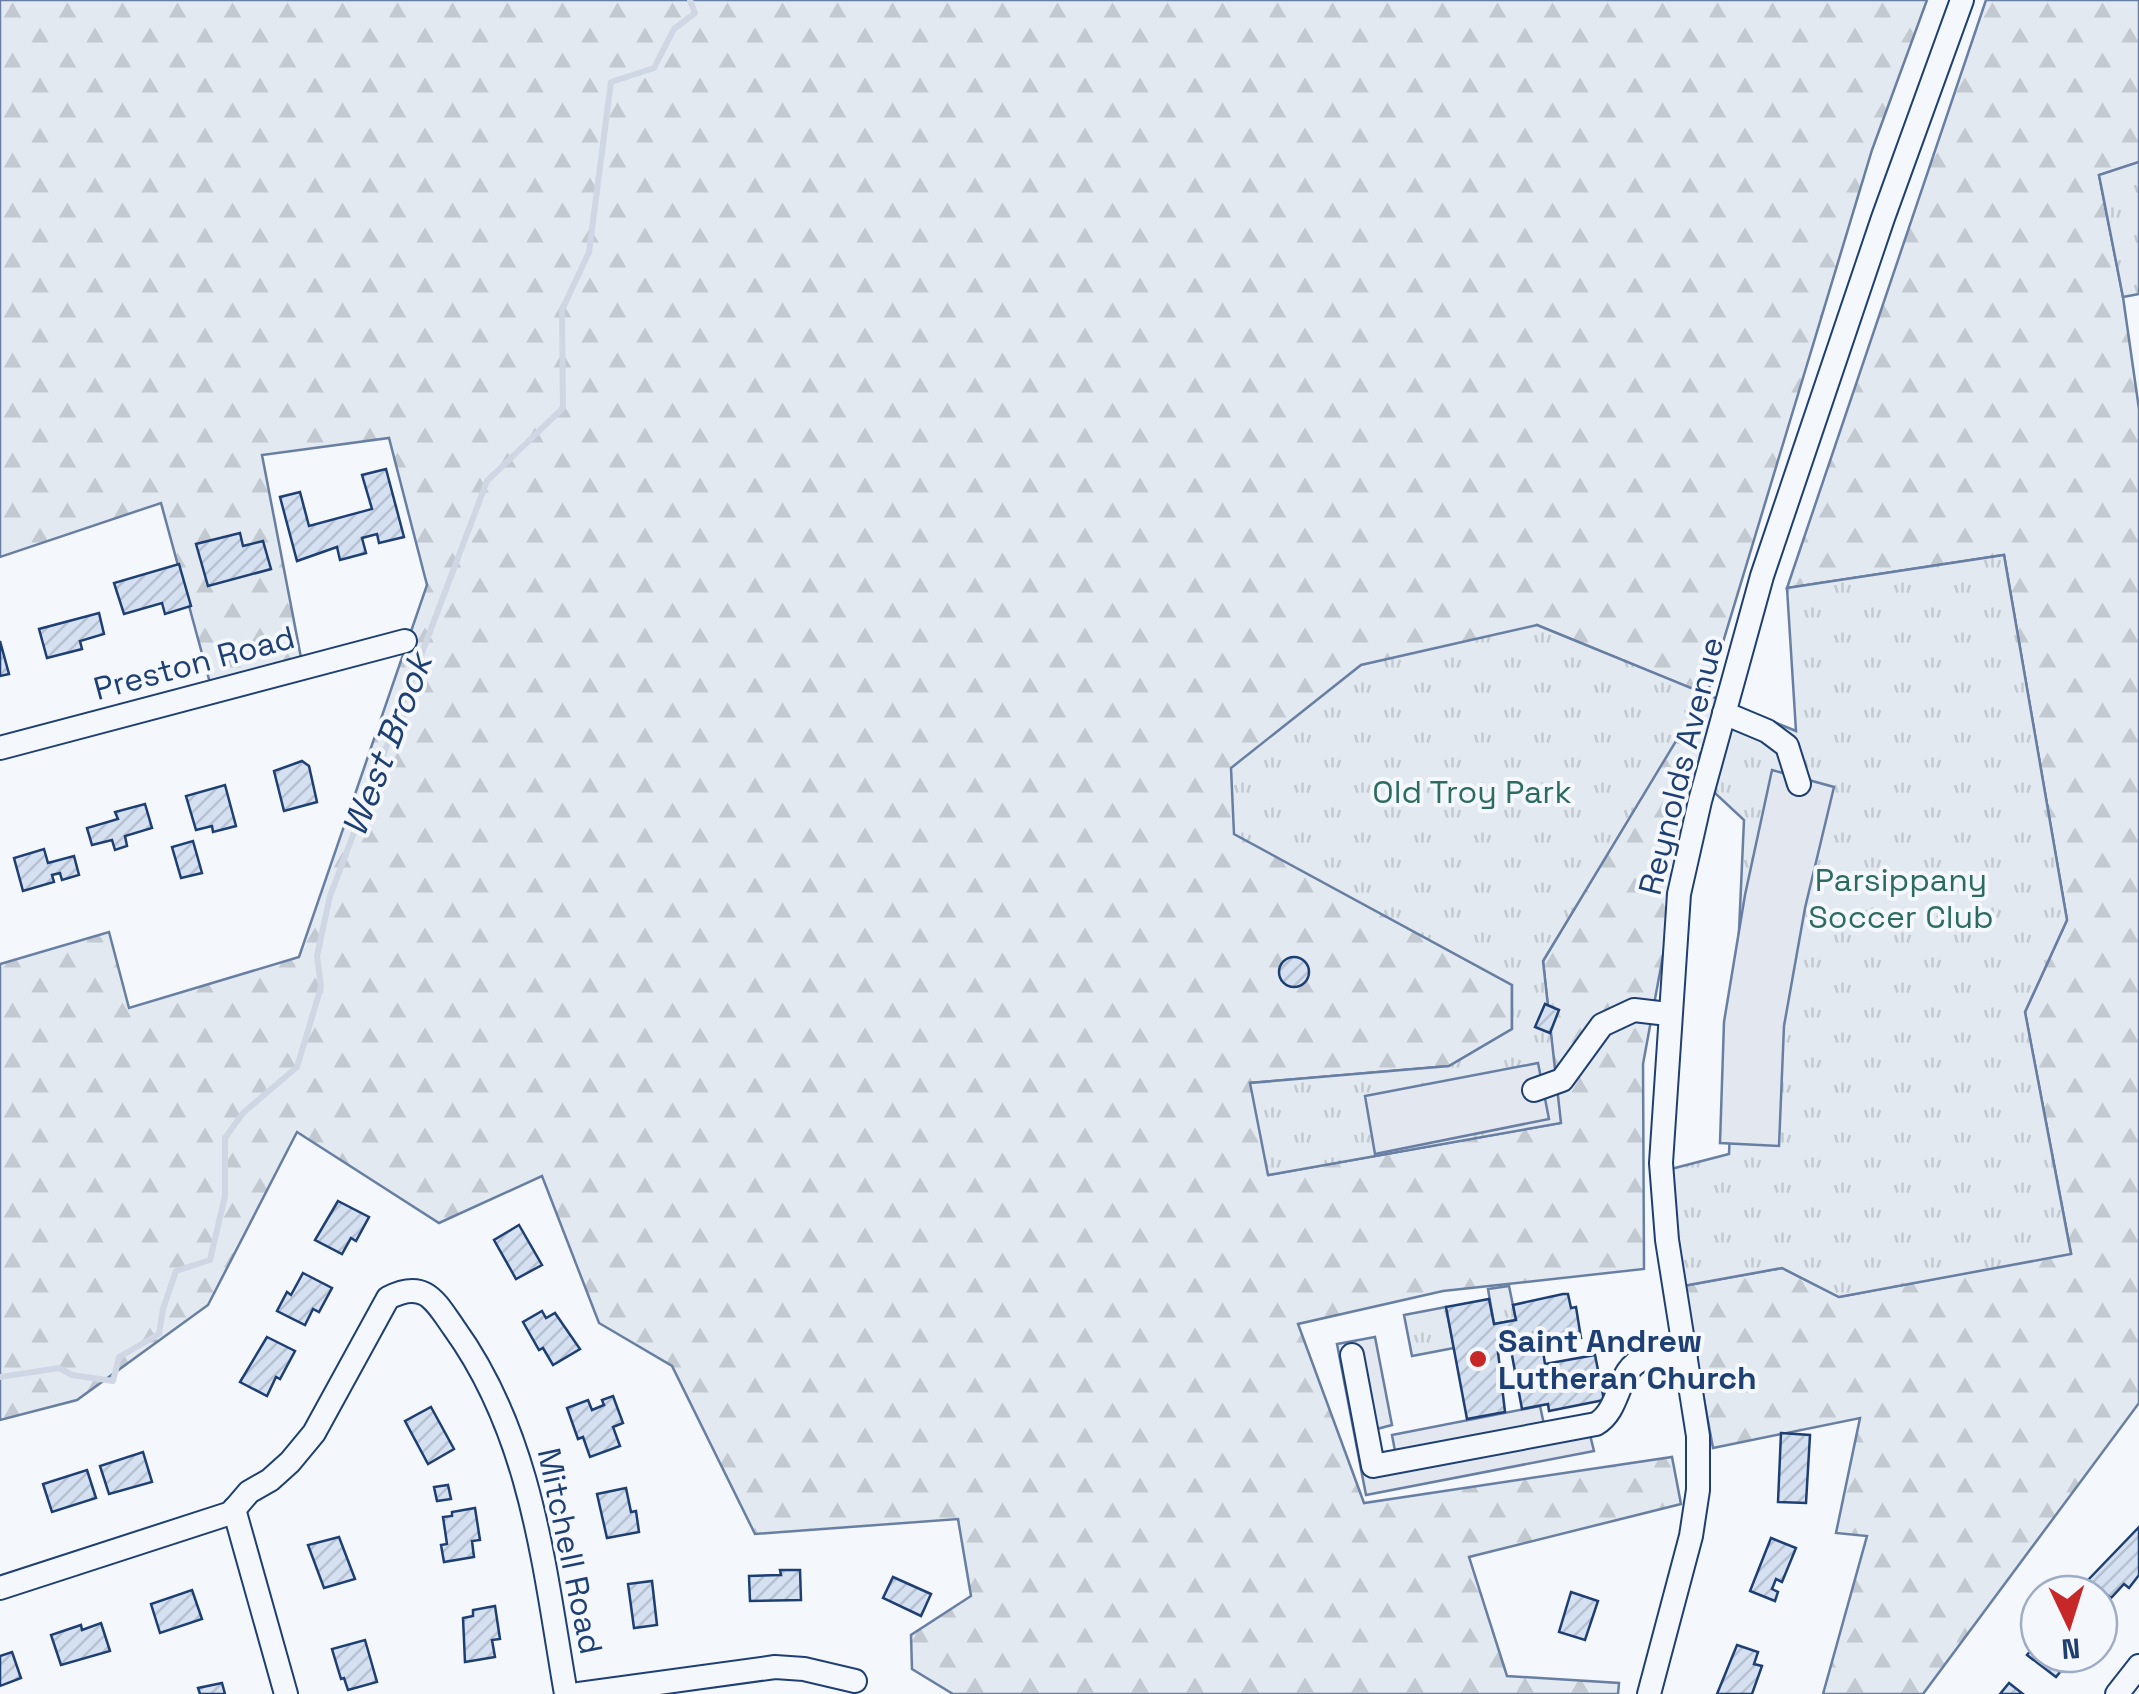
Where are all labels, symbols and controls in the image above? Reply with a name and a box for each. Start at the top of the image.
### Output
street label: Preston Road [89,617,299,709]
street label: Reynolds Avenue [1630,633,1732,899]
water label: West Brook [332,644,443,842]
park label: Old Troy Park [1372,772,1572,812]
park label: Parsippany Soccer Club [1808,860,1994,937]
place label: Saint Andrew Lutheran Church [1498,1321,1757,1398]
marker: Saint Andrew Lutheran Church [1467,1348,1489,1370]
street label: Mitchell Road [529,1444,611,1658]
north arrow [2019,1574,2119,1674]
text: N [2060,1630,2081,1668]

